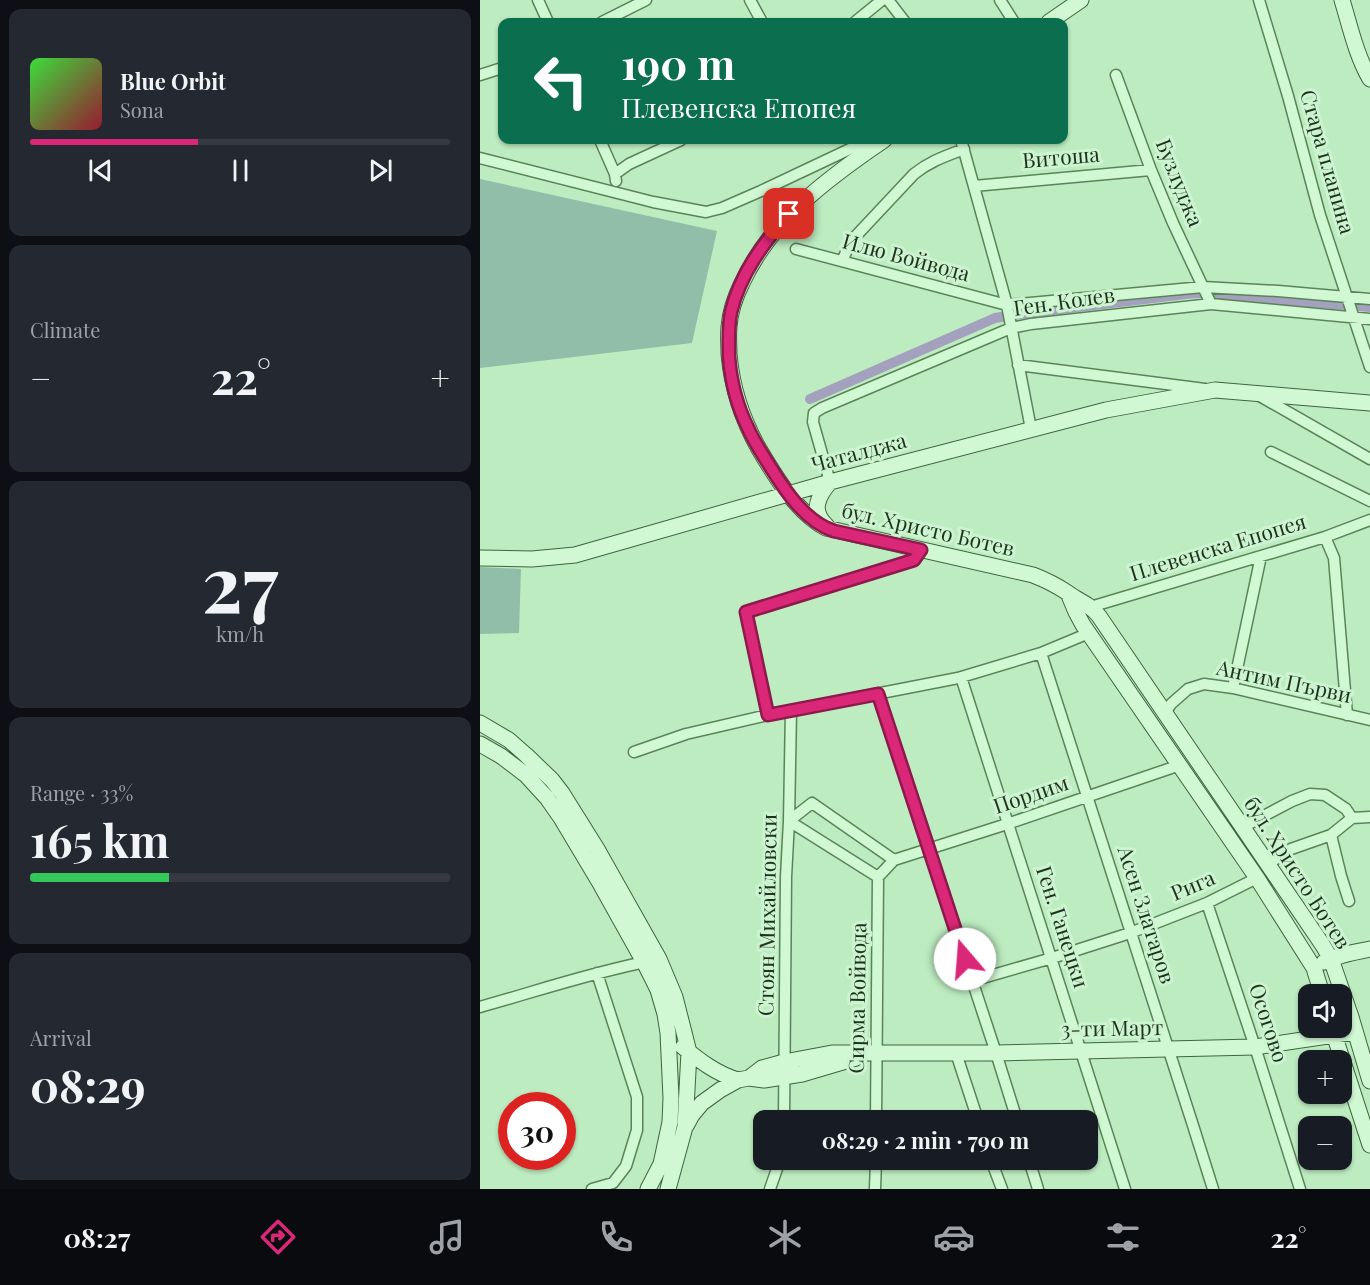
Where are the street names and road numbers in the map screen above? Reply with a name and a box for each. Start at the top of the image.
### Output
street label: Стара планина [1295,86,1363,237]
street label: Бузлуджа [1151,134,1211,231]
street label: Витоша [1021,139,1101,173]
street label: Илю Войвода [840,226,974,287]
street label: Ген. Колев [1011,279,1116,321]
street label: Чаталджа [808,425,910,477]
street label: бул. Христо Ботев [839,495,1018,562]
street label: Плевенска Епопея [1126,506,1309,586]
street label: Антим Първи [1213,652,1354,708]
street label: Пордим [989,767,1072,819]
street label: бул. Христо Ботев [1239,790,1359,954]
street label: Стоян Михайловски [750,814,782,1016]
street label: Асен Златаров [1112,841,1183,987]
street label: Ген. Ганецки [1031,862,1097,991]
street label: Рига [1166,862,1219,906]
street label: Сирма Войвода [841,922,871,1074]
street label: Осогово [1244,979,1296,1065]
street label: 3-ти Март [1061,1012,1163,1042]

